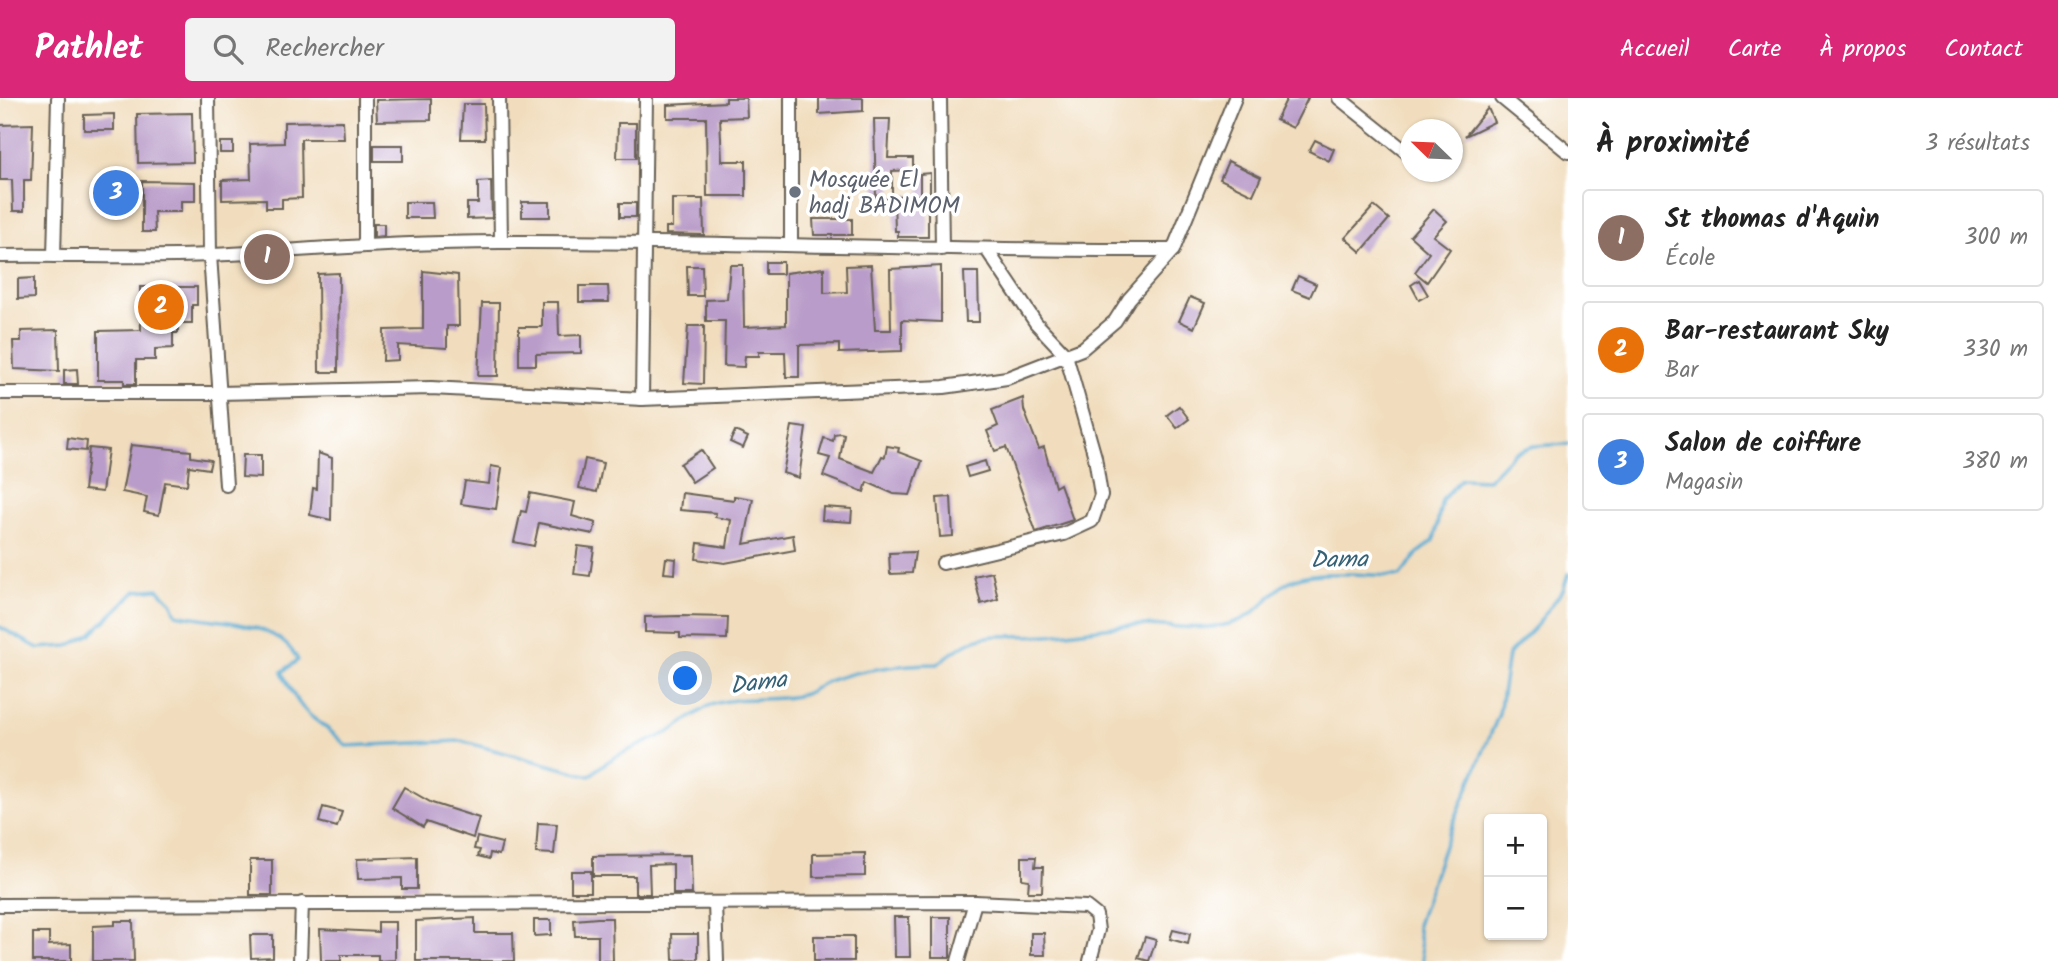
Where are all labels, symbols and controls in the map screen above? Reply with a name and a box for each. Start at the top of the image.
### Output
search box [185,18,675,81]
text: Pathlet [35,23,143,76]
text: Rechercher [265,28,384,70]
icon: search [209,30,247,68]
text: Accueil [1620,30,1690,69]
text: Carte [1728,30,1781,69]
text: À propos [1819,30,1906,69]
text: Contact [1944,30,2023,69]
north arrow [1400,119,1463,182]
text: À proximité [1596,120,1749,168]
text: 3 résultats [1925,126,2030,162]
place label: Mosquée El hadj BADIMOM [809,163,961,225]
pin: 3 [93,167,139,219]
marker: Mosquée El hadj BADIMOM [787,184,803,200]
text: St thomas d'Aquin [1665,199,1879,241]
text: 1 [1618,220,1624,256]
text: 300 m [1964,220,2028,256]
pin: 1 [244,231,290,283]
text: École [1665,241,1715,277]
pin: 2 [138,281,184,333]
text: Bar-restaurant Sky [1665,311,1889,353]
text: 2 [1614,332,1628,368]
text: 330 m [1963,332,2028,368]
text: Bar [1665,353,1698,389]
text: Salon de coiffure [1665,423,1861,465]
text: 3 [1615,444,1627,480]
text: 380 m [1962,444,2028,480]
text: Magasin [1665,465,1743,501]
water label: Dama [1310,540,1370,580]
water label: Dama [727,660,791,706]
your location [668,661,702,695]
map controls [1484,814,1547,940]
button: + [1484,814,1547,877]
button: − [1484,877,1547,940]

